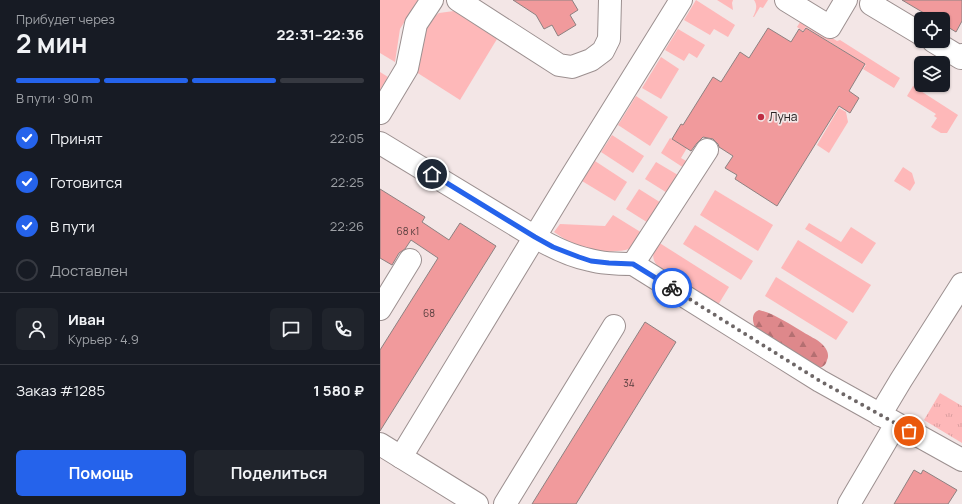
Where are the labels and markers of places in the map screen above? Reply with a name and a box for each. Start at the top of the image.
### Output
place label: Луна [769,108,797,125]
marker: Луна [756,112,766,122]
pin [415,157,449,191]
pin [892,414,926,448]

